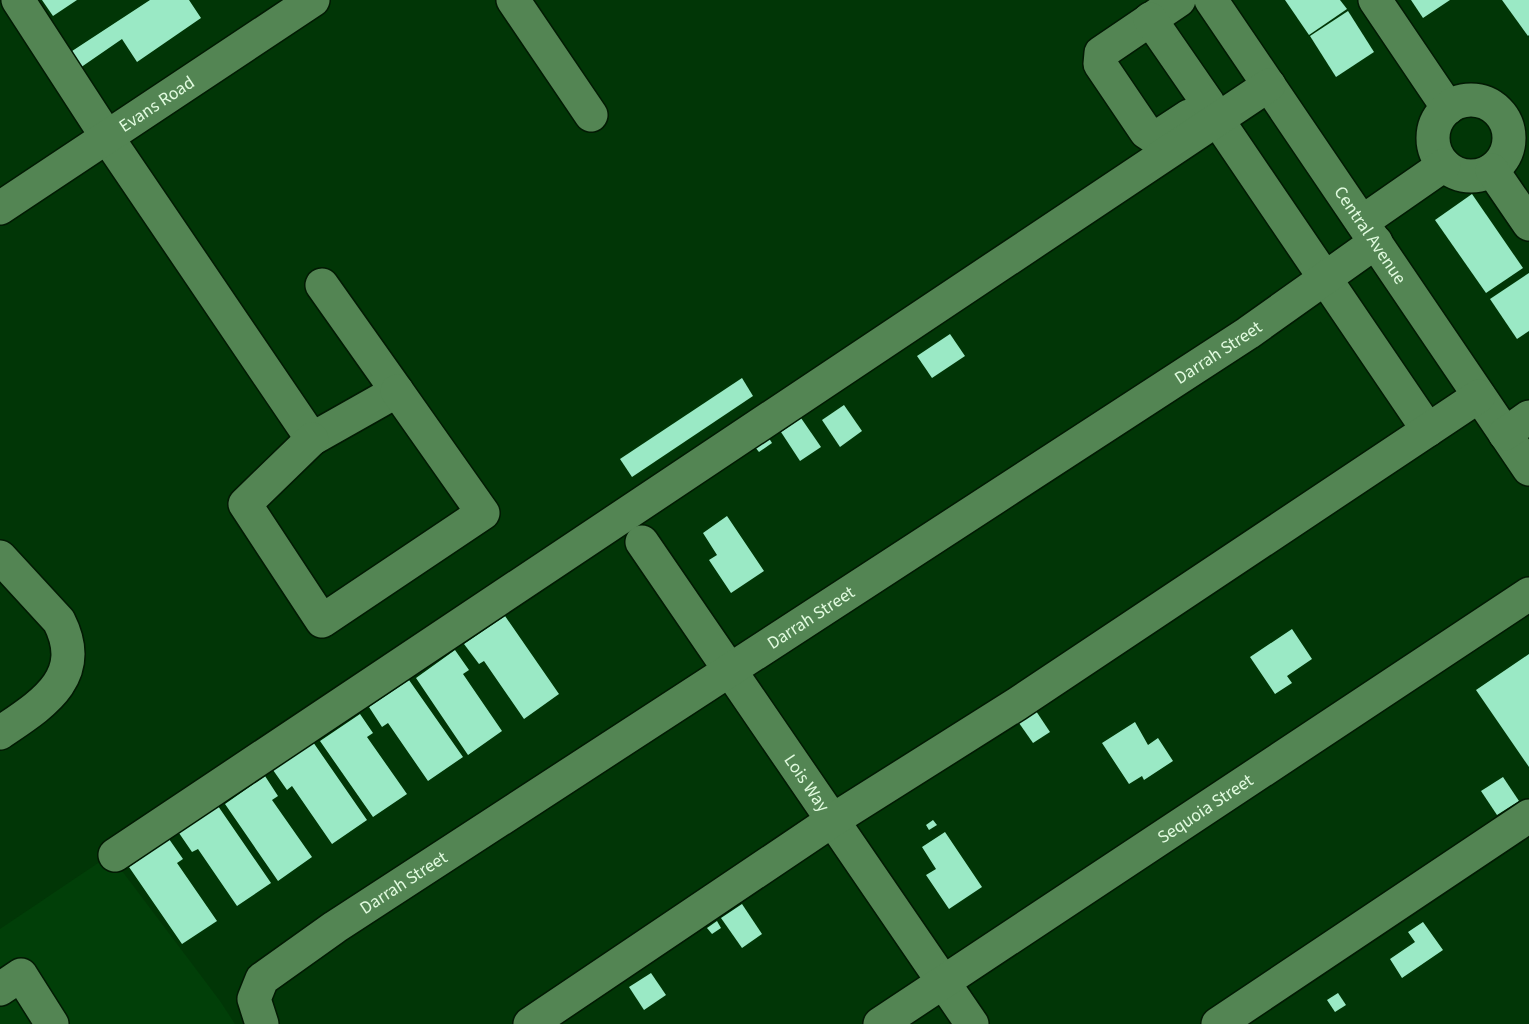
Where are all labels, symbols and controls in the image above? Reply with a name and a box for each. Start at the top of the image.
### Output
street label: Evans Road [114,70,200,139]
street label: Central Avenue [1328,181,1412,290]
street label: Darrah Street [1170,315,1267,391]
street label: Darrah Street [762,580,860,656]
street label: Lois Way [778,749,836,818]
street label: Sequoia Street [1152,768,1258,850]
street label: Darrah Street [355,845,452,921]

